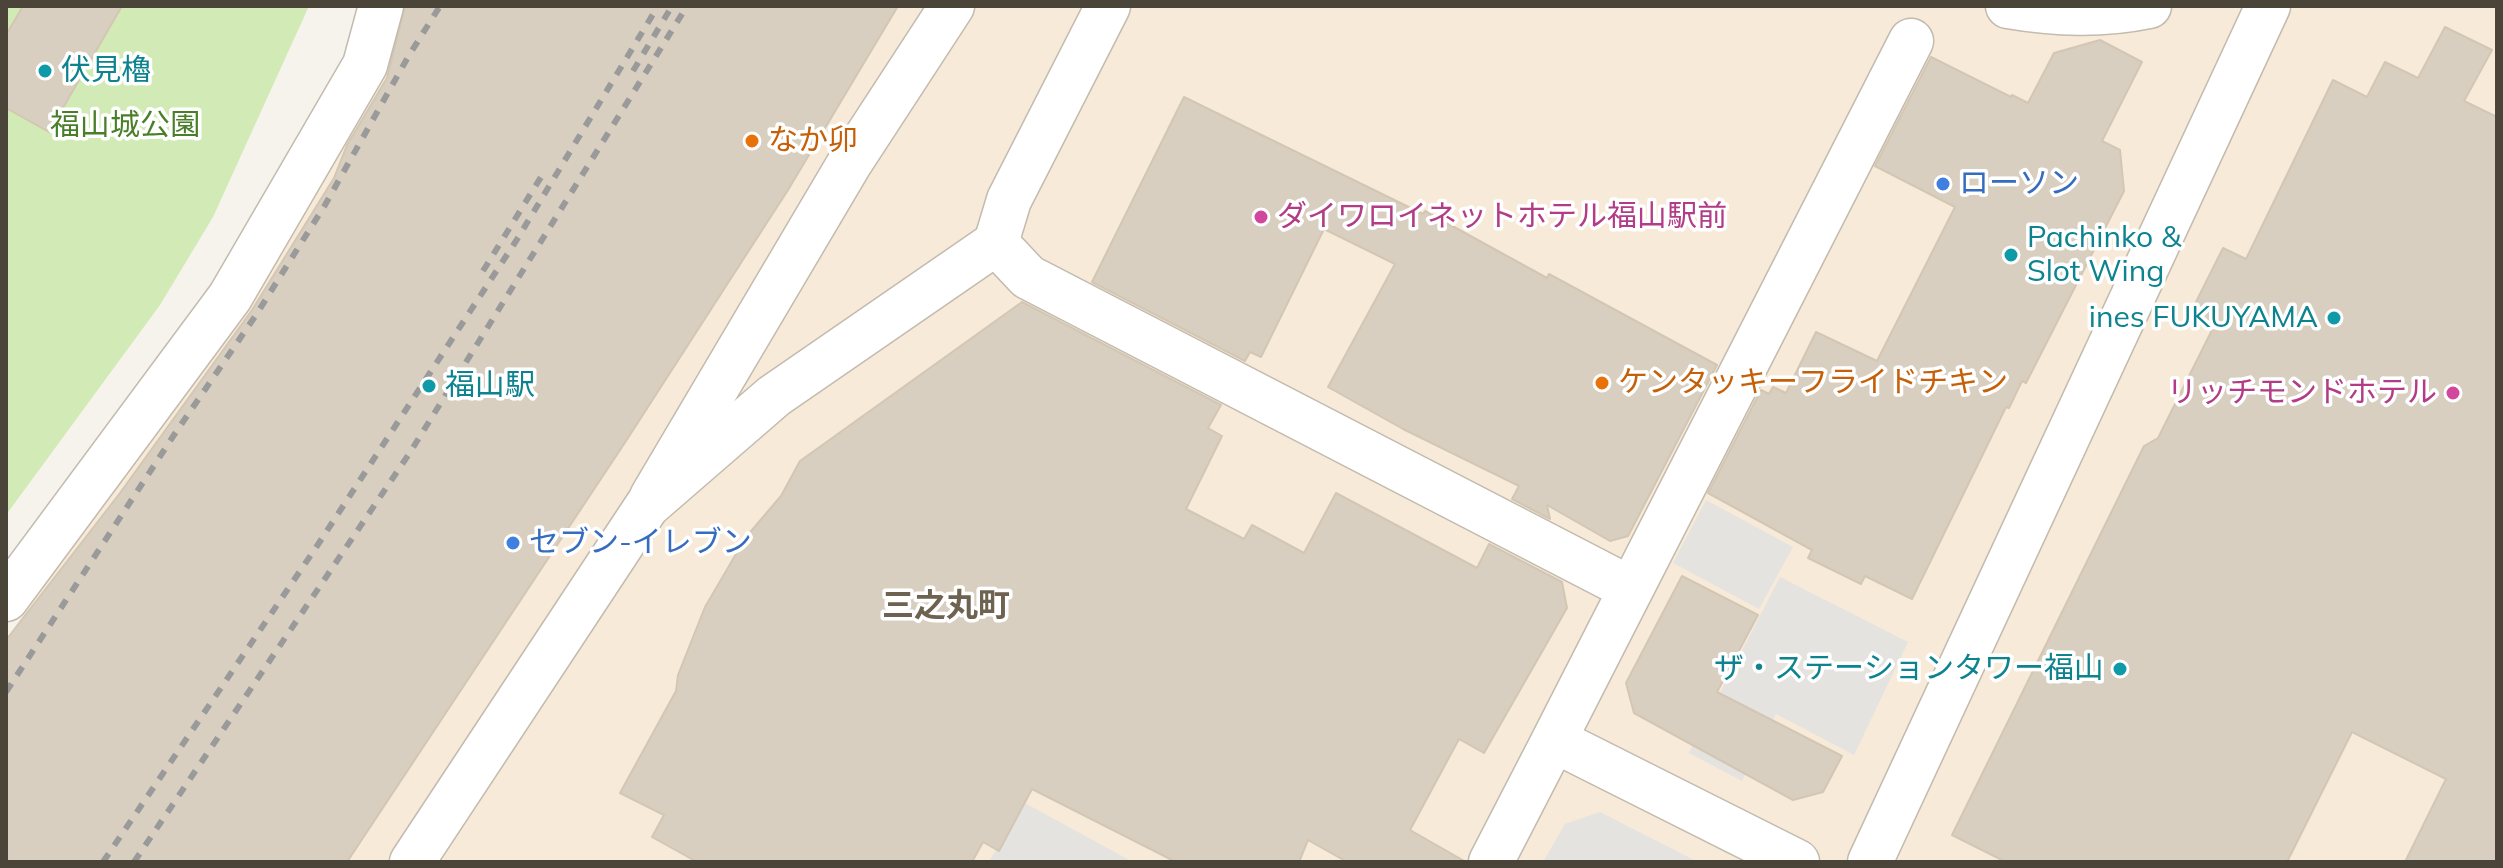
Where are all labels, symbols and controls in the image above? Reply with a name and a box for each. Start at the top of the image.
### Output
place label: 伏見櫓 [61,53,151,89]
marker: 伏見櫓 [36,62,54,80]
park label: 福山城公園 [50,108,200,144]
place label: なか卯 [768,123,858,159]
marker: なか卯 [743,132,761,150]
place label: ローソン [1959,166,2079,202]
marker: ローソン [1934,175,1952,193]
place label: ダイワロイネットホテル福山駅前 [1277,199,1727,235]
marker: ダイワロイネットホテル福山駅前 [1252,208,1270,226]
place label: Pachinko & Slot Wing [2027,220,2181,290]
marker: Pachinko & Slot Wing [2002,246,2020,264]
place label: ines FUKUYAMA [2089,300,2318,336]
marker: ines FUKUYAMA [2325,309,2343,327]
place label: ケンタッキーフライドチキン [1618,365,2008,401]
place label: 福山駅 [445,368,535,404]
marker: ケンタッキーフライドチキン [1593,374,1611,392]
place label: リッチモンドホテル [2167,375,2437,411]
marker: 福山駅 [420,377,438,395]
marker: リッチモンドホテル [2444,384,2462,402]
place label: セブン-イレブン [529,525,752,561]
marker: セブン-イレブン [504,534,522,552]
district label: 三之丸町 [882,587,1010,625]
place label: ザ・ステーションタワー福山 [1714,651,2104,687]
marker: ザ・ステーションタワー福山 [2111,660,2129,678]

